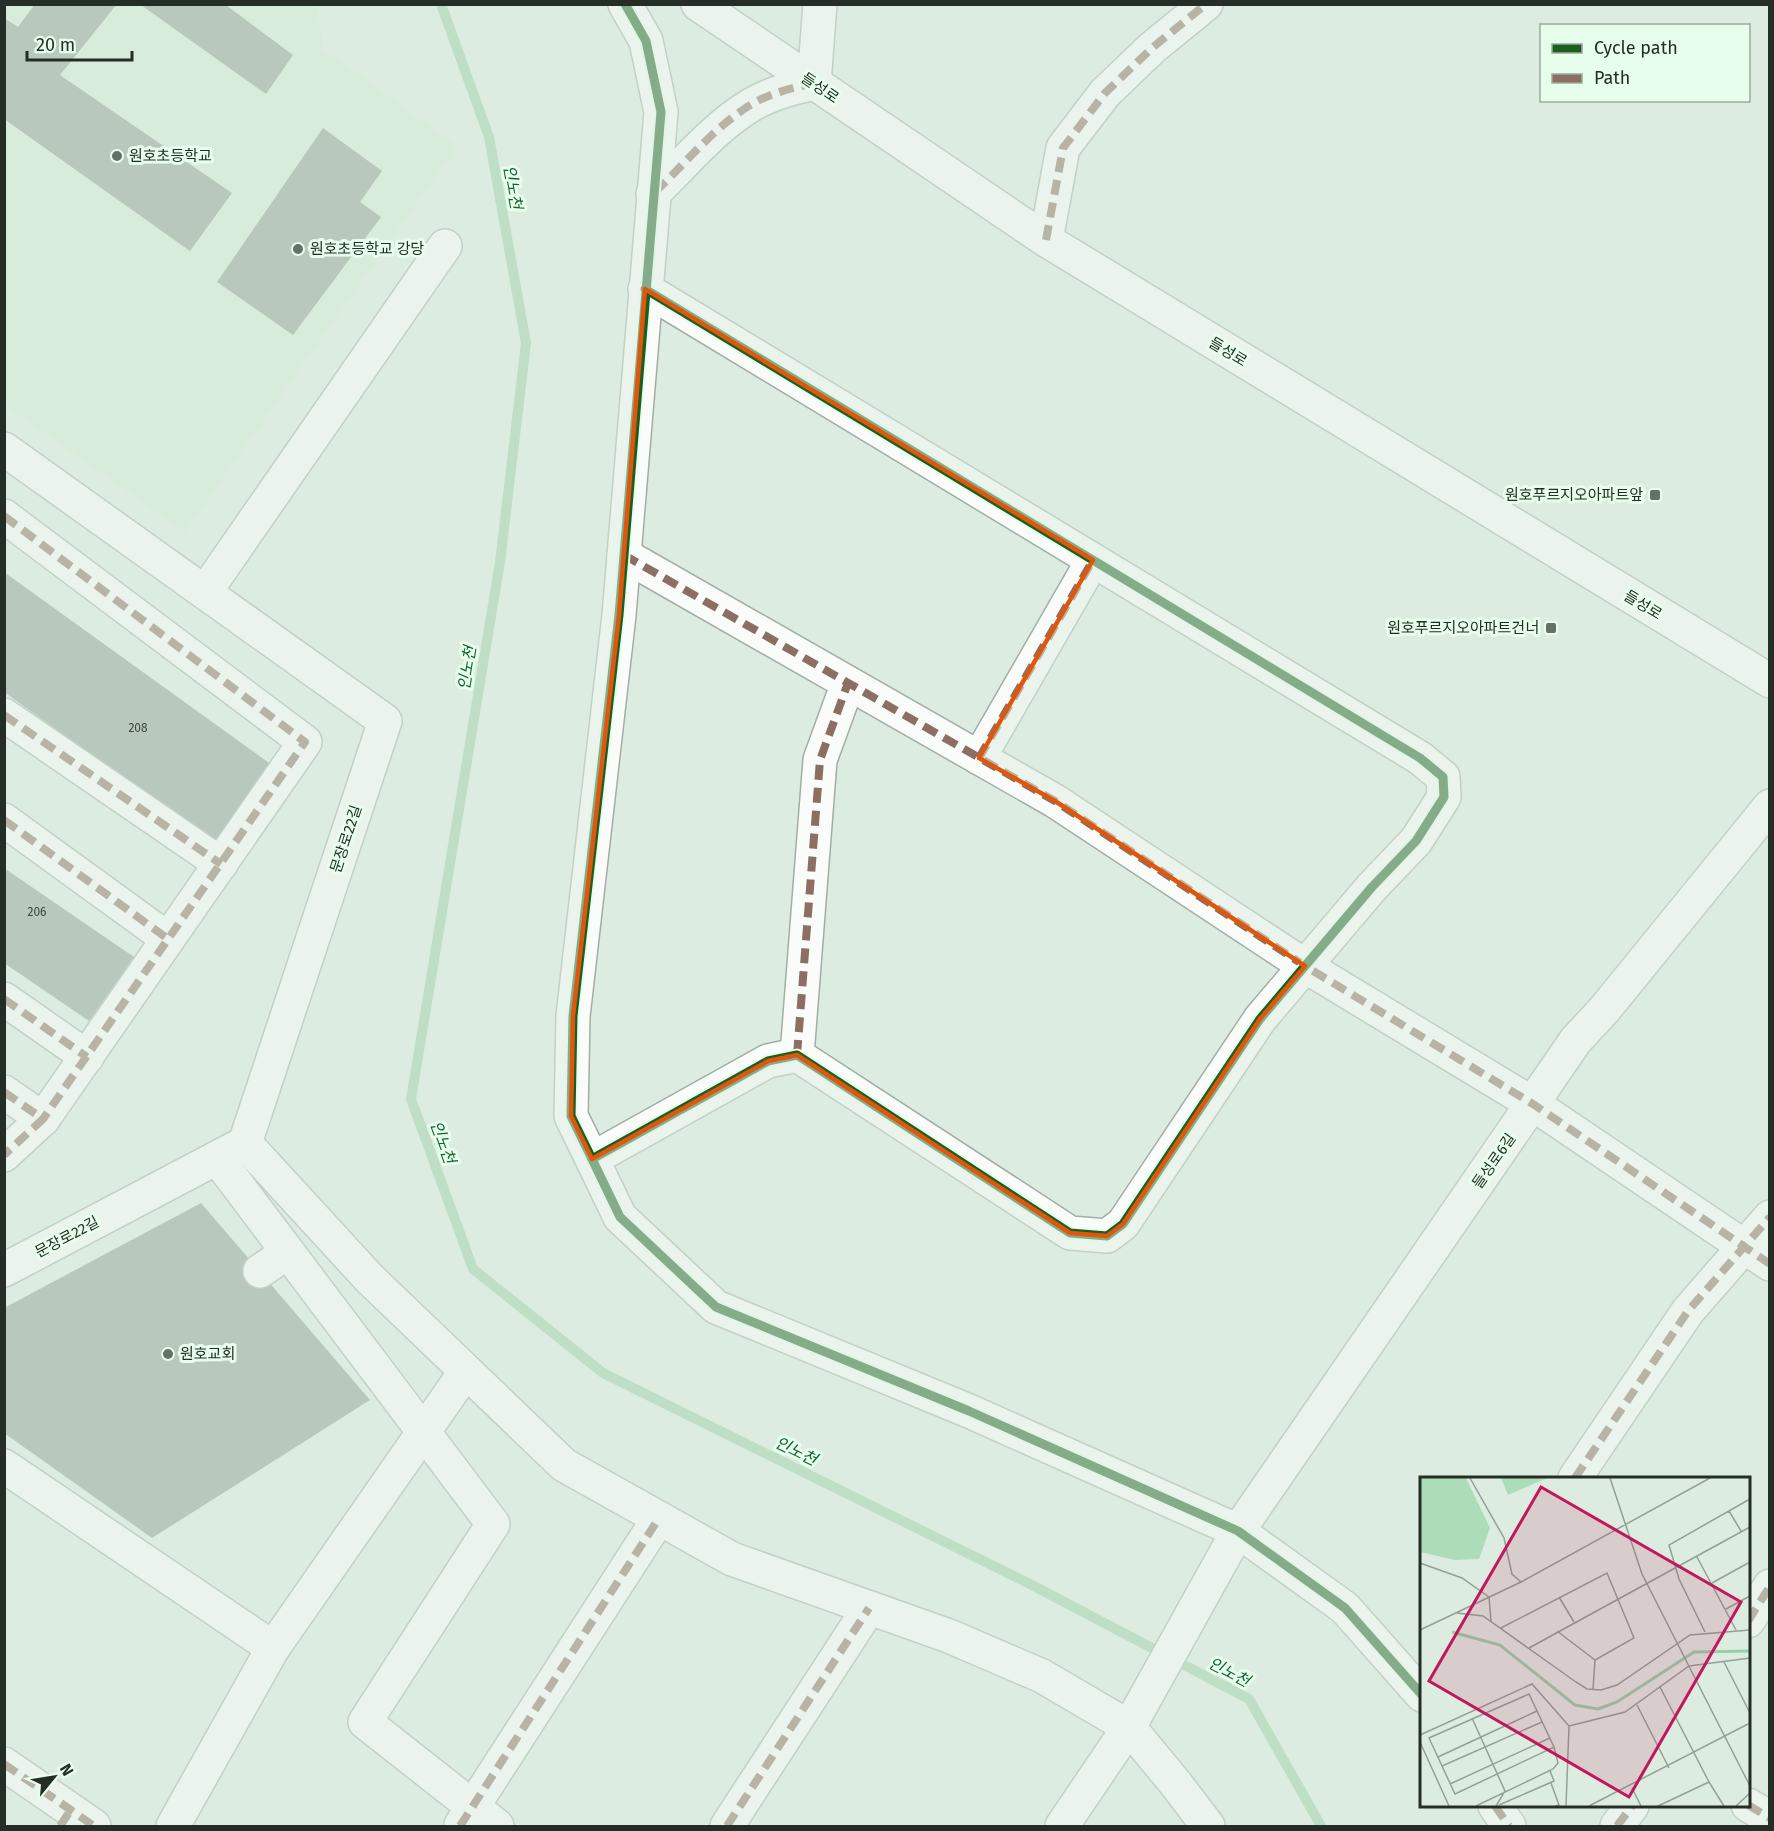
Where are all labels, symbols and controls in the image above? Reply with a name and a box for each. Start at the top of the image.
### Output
scale bar [27,24,132,62]
legend [1540,24,1750,102]
text: 20 m [36,34,75,56]
text: Cycle path [1594,37,1678,59]
text: Path [1594,67,1630,89]
street label: 들성로 [798,69,842,107]
place label: 원호초등학교 [129,147,212,165]
marker: 원호초등학교 [110,149,124,163]
water label: 인노천 [500,164,527,213]
place label: 원호초등학교 강당 [310,240,425,258]
marker: 원호초등학교 강당 [291,242,305,256]
street label: 들성로 [1206,334,1250,370]
place label: 원호푸르지오아파트앞 [1505,486,1643,504]
marker: 원호푸르지오아파트앞 [1648,488,1662,502]
street label: 들성로 [1621,587,1665,623]
place label: 원호푸르지오아파트건너 [1387,619,1539,637]
marker: 원호푸르지오아파트건너 [1544,621,1558,635]
water label: 인노천 [454,642,480,691]
house number: 208 [128,721,148,735]
street label: 문장로22길 [327,803,365,875]
house number: 206 [27,905,47,919]
water label: 인노천 [427,1118,460,1168]
street label: 들성로6길 [1469,1130,1519,1192]
street label: 문장로22길 [32,1213,102,1261]
place label: 원호교회 [180,1345,235,1363]
marker: 원호교회 [161,1347,175,1361]
water label: 인노천 [772,1433,822,1470]
inset map [1420,1477,1750,1807]
water label: 인노천 [1205,1653,1255,1692]
north arrow [24,1747,84,1807]
text: N [56,1760,77,1779]

